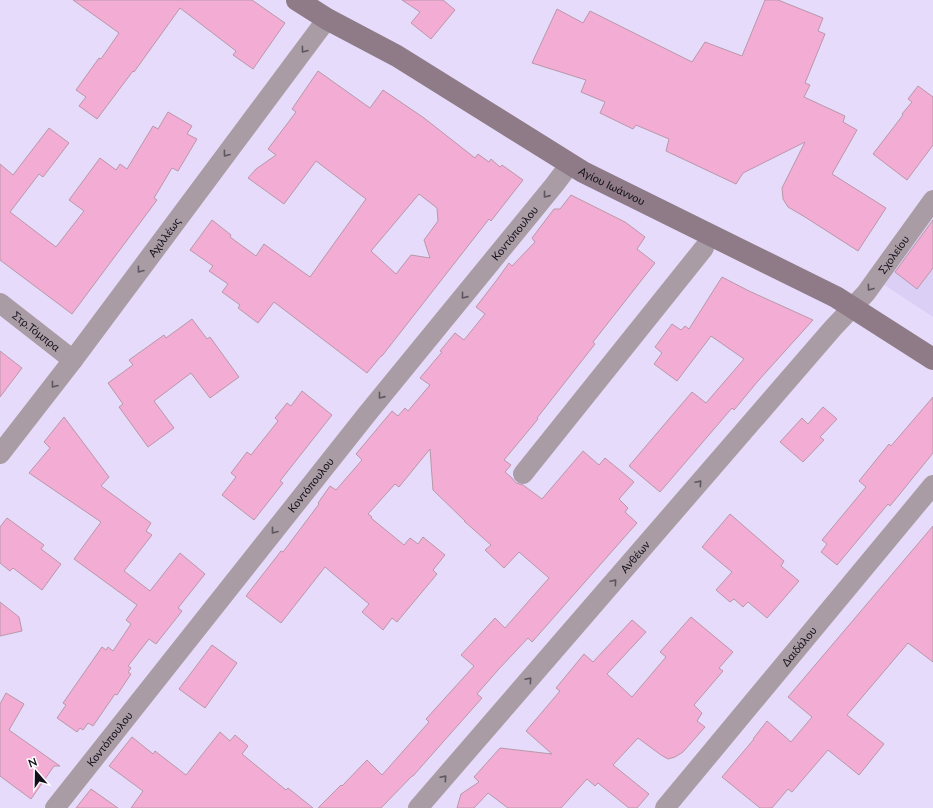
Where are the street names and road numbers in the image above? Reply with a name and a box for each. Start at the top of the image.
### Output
street label: Αγίου Ιωάννου [576,164,647,208]
street label: Κοντόπουλου [488,203,540,263]
street label: Αχιλλέως [145,215,183,259]
street label: Σχολείου [875,233,911,276]
street label: Στρ.Τόμπρα [10,308,63,354]
street label: Κοντόπουλου [285,455,336,515]
street label: Ανθέων [617,538,652,575]
street label: Δαιδάλου [779,624,819,668]
street label: Κοντόπουλου [84,709,135,769]

